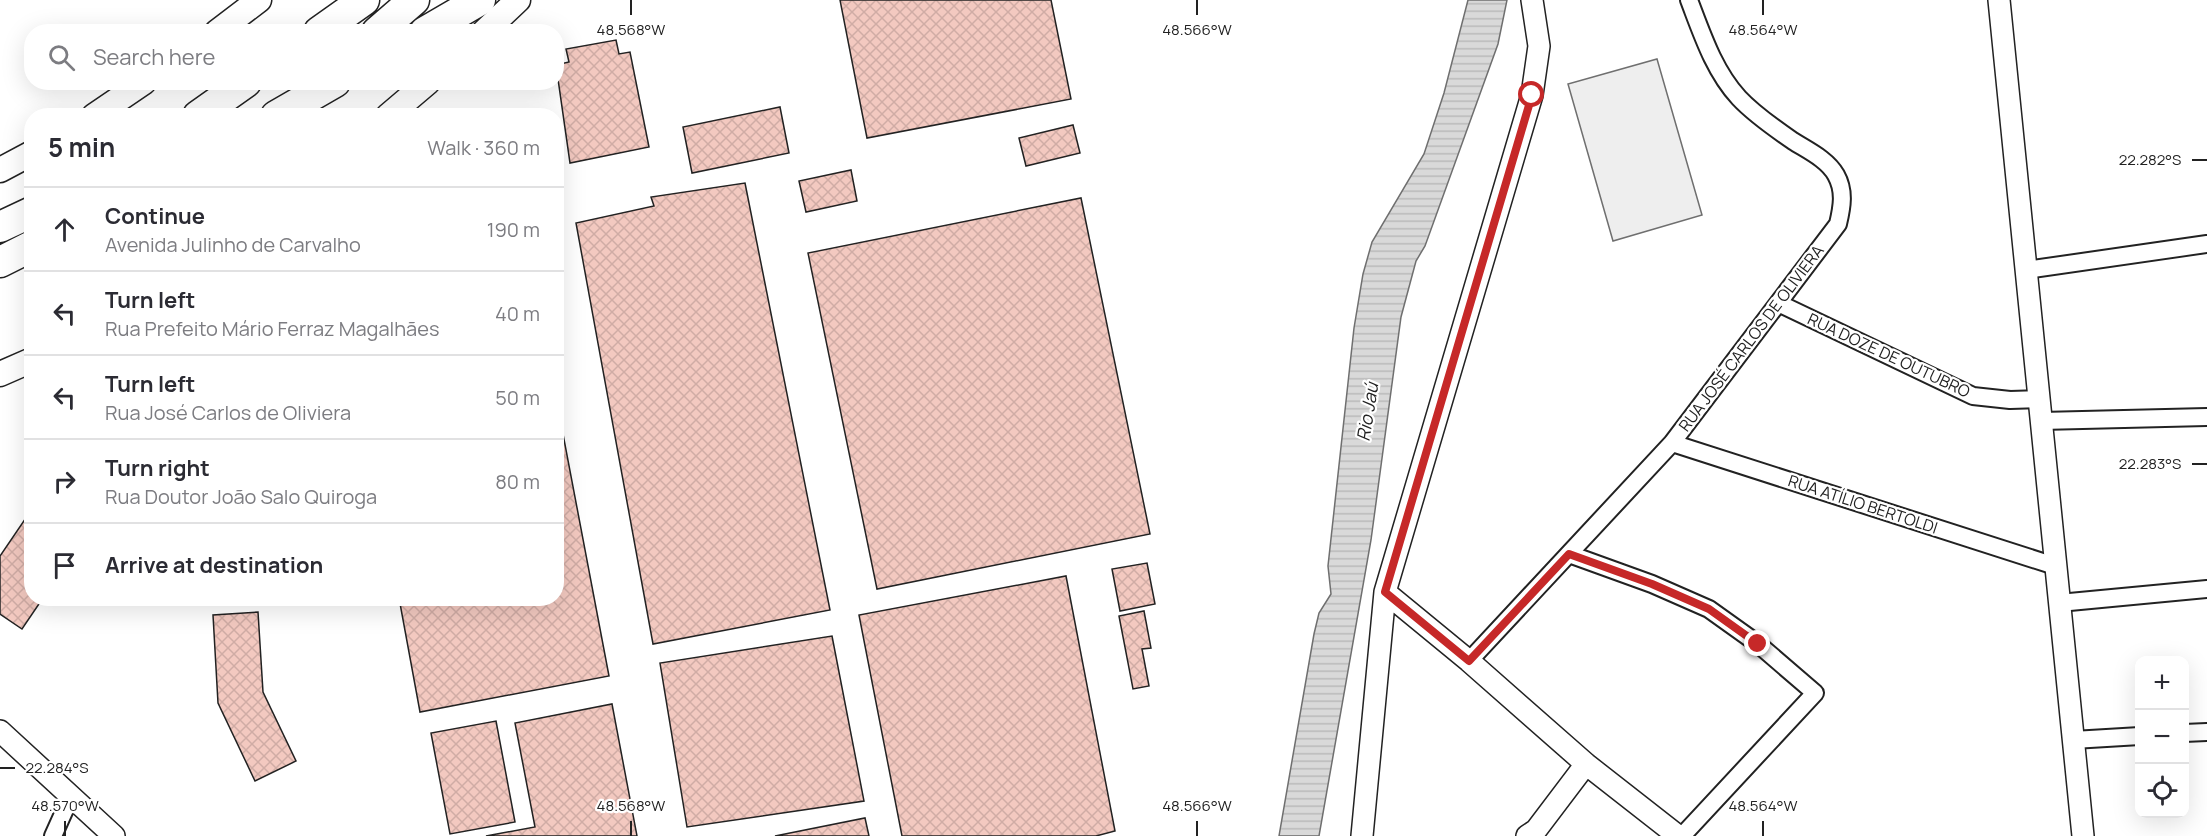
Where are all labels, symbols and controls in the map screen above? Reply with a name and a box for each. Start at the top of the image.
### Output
text: 48.568°W [597,19,665,40]
text: 48.566°W [1162,19,1232,40]
text: 48.564°W [1729,19,1797,40]
search box [24,24,564,90]
icon: search [45,41,78,74]
text: Search here [93,42,215,72]
route start [1518,81,1544,107]
text: 5 min [48,129,115,165]
text: Walk · 360 m [427,134,540,161]
text: 22.282°S [2119,149,2181,170]
text: Continue [105,201,205,231]
icon: ahead [48,213,81,246]
text: 190 m [487,216,540,243]
text: Avenida Julinho de Carvalho [105,231,361,258]
street label: RUA JOSÉ CARLOS DE OLIVIERA [1673,240,1829,436]
text: Turn left [105,285,195,315]
icon: left [48,297,81,330]
text: 40 m [495,300,540,327]
street label: RUA DOZE DE OUTUBRO [1804,308,1974,402]
text: Rua Prefeito Mário Ferraz Magalhães [105,315,439,342]
text: Turn left [105,369,195,399]
water label: Rio Jaú [1351,380,1384,443]
icon: left [48,381,81,414]
text: 50 m [495,384,540,411]
text: Rua José Carlos de Oliviera [105,399,351,426]
text: Turn right [105,453,210,483]
text: 22.283°S [2119,453,2181,474]
icon: right [48,465,81,498]
text: 80 m [495,468,540,495]
street label: RUA ATÍLIO BERTOLDI [1785,469,1941,539]
text: Rua Doutor João Salo Quiroga [105,483,377,510]
icon: arrive [48,549,81,582]
text: Arrive at destination [105,550,323,580]
route end [1744,630,1770,656]
map controls [2135,656,2189,818]
button: + [2135,656,2189,710]
button: − [2135,710,2189,764]
text: 22.284°S [26,757,89,778]
button: locate [2135,764,2189,818]
text: 48.570°W [31,795,99,816]
text: 48.568°W [597,795,665,816]
text: 48.566°W [1162,795,1232,816]
text: 48.564°W [1729,795,1797,816]

